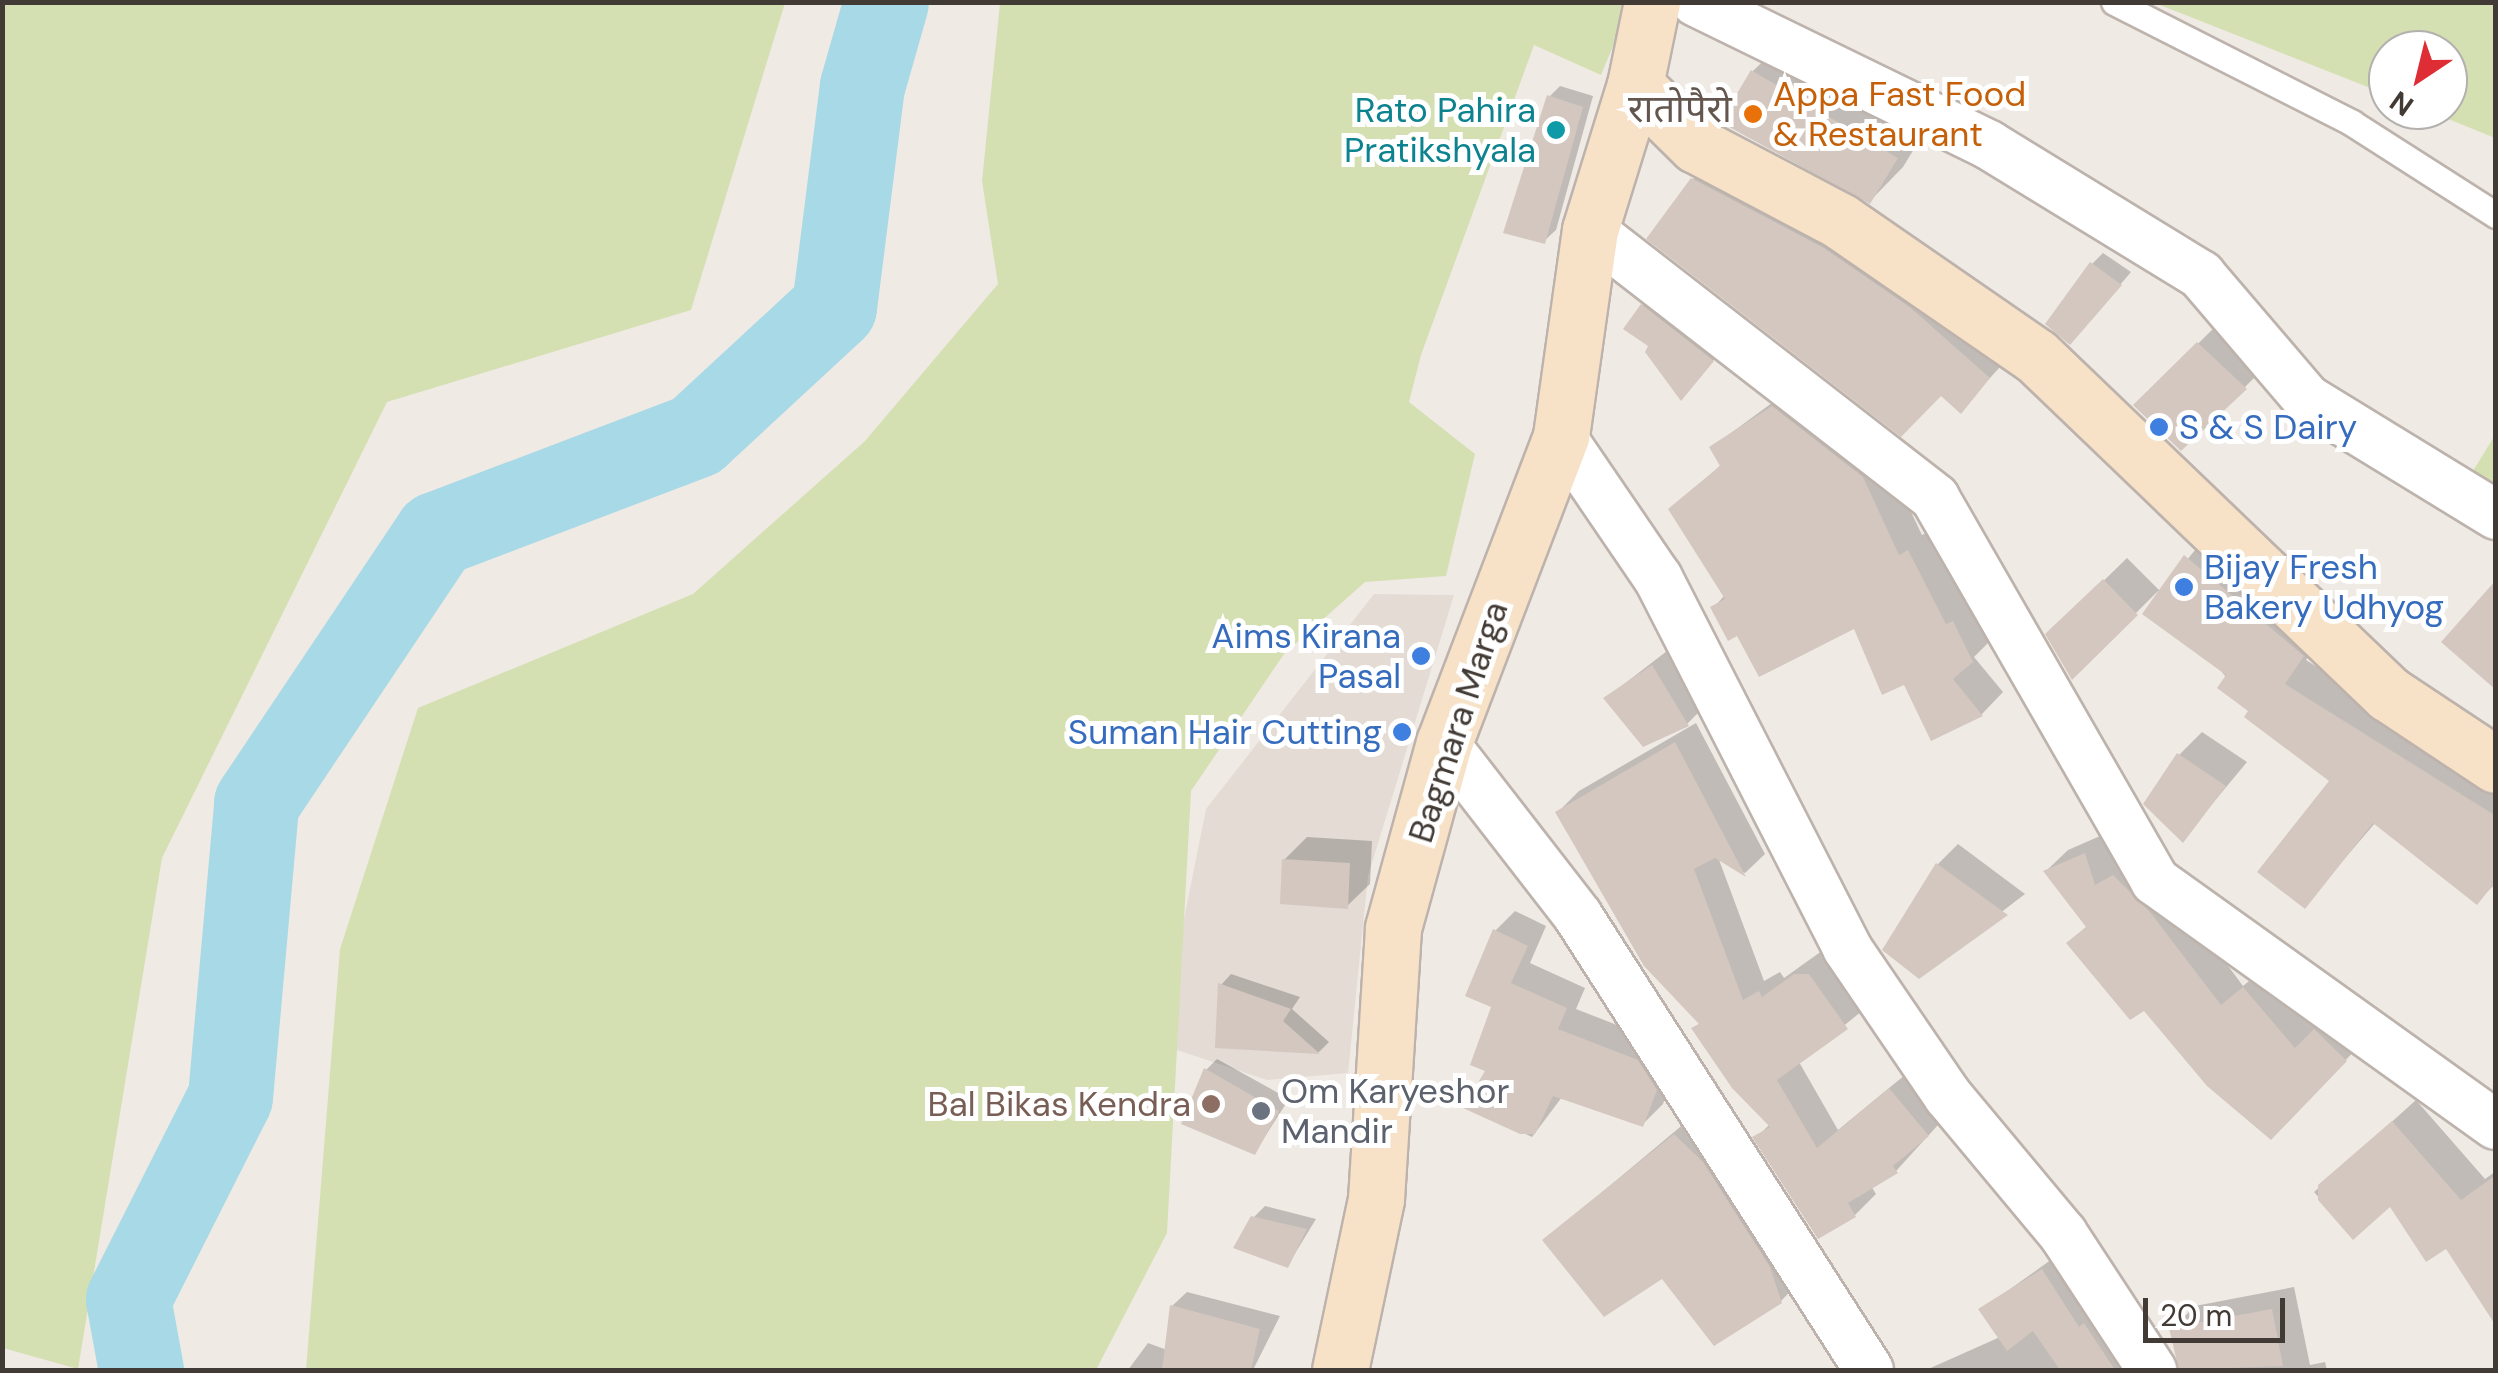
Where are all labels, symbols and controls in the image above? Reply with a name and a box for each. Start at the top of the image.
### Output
north arrow [2368,30,2468,130]
place label: Appa Fast Food & Restaurant [1773,73,2026,155]
text: N [2383,82,2421,124]
district label: रातोपैरो [1628,87,1732,133]
place label: Rato Pahira Pratikshyala [1344,89,1536,171]
marker: Appa Fast Food & Restaurant [1742,103,1764,125]
marker: Rato Pahira Pratikshyala [1545,119,1567,141]
place label: S & S Dairy [2179,406,2357,448]
marker: S & S Dairy [2148,416,2170,438]
place label: Bijay Fresh Bakery Udhyog [2204,546,2444,628]
marker: Bijay Fresh Bakery Udhyog [2173,576,2195,598]
street label: Bagmara Marga [1399,596,1517,848]
place label: Aims Kirana Pasal [1211,615,1401,697]
marker: Aims Kirana Pasal [1410,645,1432,667]
place label: Suman Hair Cutting [1068,711,1382,753]
marker: Suman Hair Cutting [1391,721,1413,743]
place label: Om Karyeshor Mandir [1281,1070,1509,1152]
place label: Bal Bikas Kendra [928,1083,1191,1125]
marker: Bal Bikas Kendra [1200,1093,1222,1115]
marker: Om Karyeshor Mandir [1250,1100,1272,1122]
scale bar [2148,1278,2290,1340]
text: 20 m [2160,1296,2232,1335]

